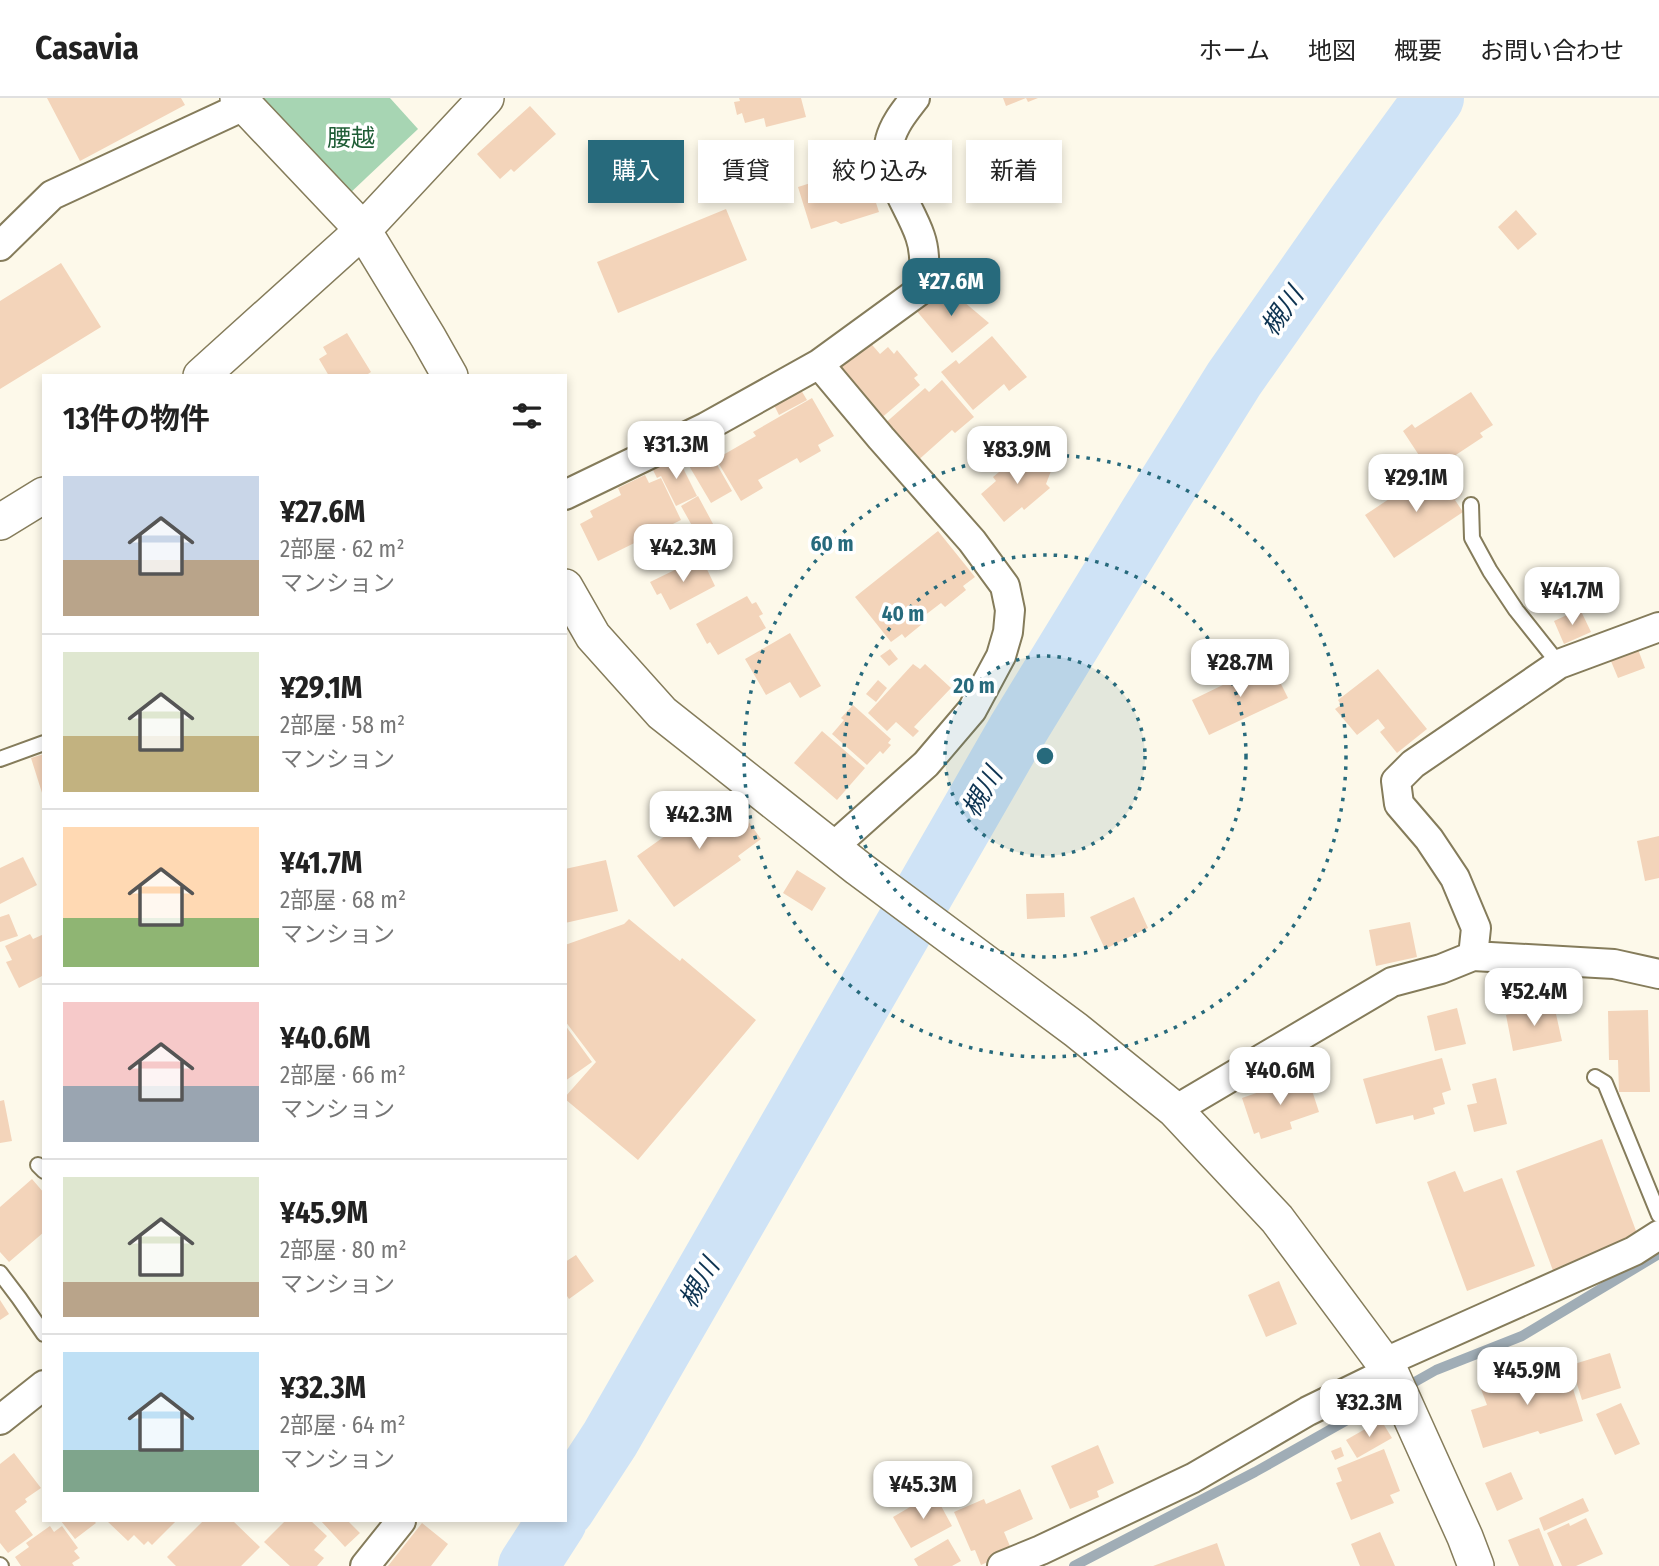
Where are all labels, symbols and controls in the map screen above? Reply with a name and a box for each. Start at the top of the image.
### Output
text: Casavia [35,28,139,68]
text: ホーム [1199,37,1270,65]
text: 地図 [1308,37,1356,65]
text: 概要 [1394,37,1442,65]
text: お問い合わせ [1480,37,1624,65]
park label: 腰越 [327,124,375,152]
chip: 購入 [588,140,684,203]
chip: 賃貸 [698,140,794,203]
chip: 絞り込み [808,140,952,203]
chip: 新着 [966,140,1062,203]
pin: ¥27.6M [894,258,1008,318]
text: ¥27.6M [918,267,984,295]
water label: 槻川 [1255,279,1312,341]
icon: filters [508,397,546,435]
text: 13件の物件 [63,401,210,437]
pin: ¥31.3M [619,422,733,481]
pin: ¥83.9M [960,426,1074,486]
text: ¥31.3M [644,430,708,458]
text: ¥83.9M [983,435,1051,463]
pin: ¥29.1M [1359,454,1473,514]
text: ¥29.1M [1384,463,1448,491]
text: ¥27.6M [280,494,365,530]
icon: home [119,504,203,588]
pin: ¥42.3M [626,524,740,584]
text: 60 m [811,531,853,557]
text: ¥42.3M [650,533,716,561]
text: 2部屋 · 62 m² [280,535,404,563]
pin: ¥41.7M [1515,568,1629,627]
text: マンション [280,569,395,597]
text: ¥41.7M [1540,576,1604,604]
text: 40 m [882,601,924,627]
pin: ¥28.7M [1183,640,1297,699]
text: ¥28.7M [1207,648,1273,676]
text: ¥29.1M [280,670,362,706]
text: 20 m [952,673,995,699]
icon: home [119,680,203,764]
text: 2部屋 · 58 m² [280,711,405,739]
centre of rings [1033,744,1057,768]
text: マンション [280,745,395,773]
water label: 槻川 [956,759,1010,823]
pin: ¥42.3M [642,792,756,851]
text: ¥42.3M [666,800,732,828]
text: ¥41.7M [280,845,362,881]
icon: home [119,855,203,939]
text: 2部屋 · 68 m² [280,886,406,914]
text: マンション [280,920,395,948]
pin: ¥52.4M [1477,968,1591,1028]
text: ¥52.4M [1501,977,1567,1005]
text: ¥40.6M [280,1020,371,1056]
icon: home [119,1030,203,1114]
pin: ¥40.6M [1223,1048,1337,1107]
text: ¥40.6M [1245,1056,1315,1084]
text: 2部屋 · 66 m² [280,1061,406,1089]
text: マンション [280,1095,395,1123]
text: ¥45.9M [280,1195,368,1231]
icon: home [119,1205,203,1289]
text: 2部屋 · 80 m² [280,1236,407,1264]
water label: 槻川 [673,1250,727,1314]
text: マンション [280,1270,395,1298]
pin: ¥45.9M [1470,1348,1584,1407]
text: ¥45.9M [1493,1356,1561,1384]
text: ¥32.3M [280,1370,366,1406]
icon: home [119,1380,203,1464]
pin: ¥32.3M [1312,1380,1426,1439]
text: ¥32.3M [1336,1388,1402,1416]
text: 2部屋 · 64 m² [280,1411,406,1439]
text: マンション [280,1445,395,1473]
pin: ¥45.3M [866,1462,980,1521]
text: ¥45.3M [889,1470,957,1498]

